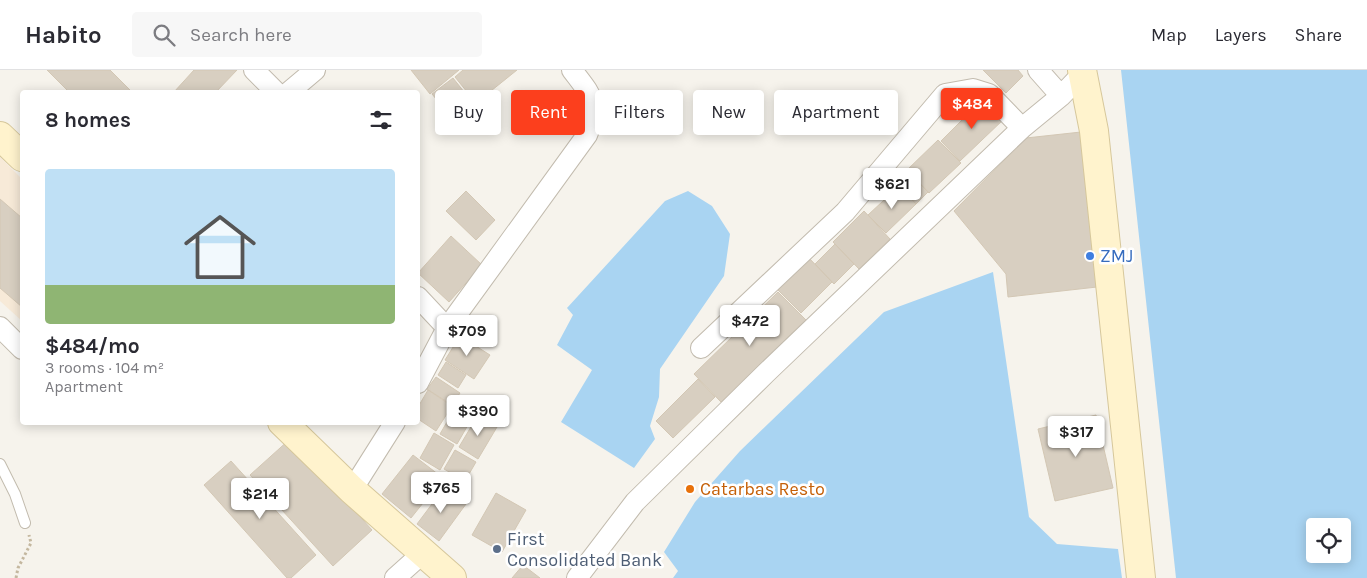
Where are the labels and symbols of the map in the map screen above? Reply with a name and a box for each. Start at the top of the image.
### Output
pin: $484 [942,88,1002,130]
pin: $621 [862,168,922,210]
place label: ZMJ [1100,245,1133,267]
marker: ZMJ [1084,250,1096,262]
pin: $472 [720,304,780,347]
pin: $709 [437,314,497,357]
pin: $390 [448,394,508,437]
pin: $317 [1046,416,1106,458]
pin: $765 [411,472,471,514]
pin: $214 [230,478,290,520]
place label: Catarbas Resto [700,478,825,500]
marker: Catarbas Resto [684,483,696,495]
place label: First Consolidated Bank [507,528,662,571]
marker: First Consolidated Bank [491,543,503,555]

